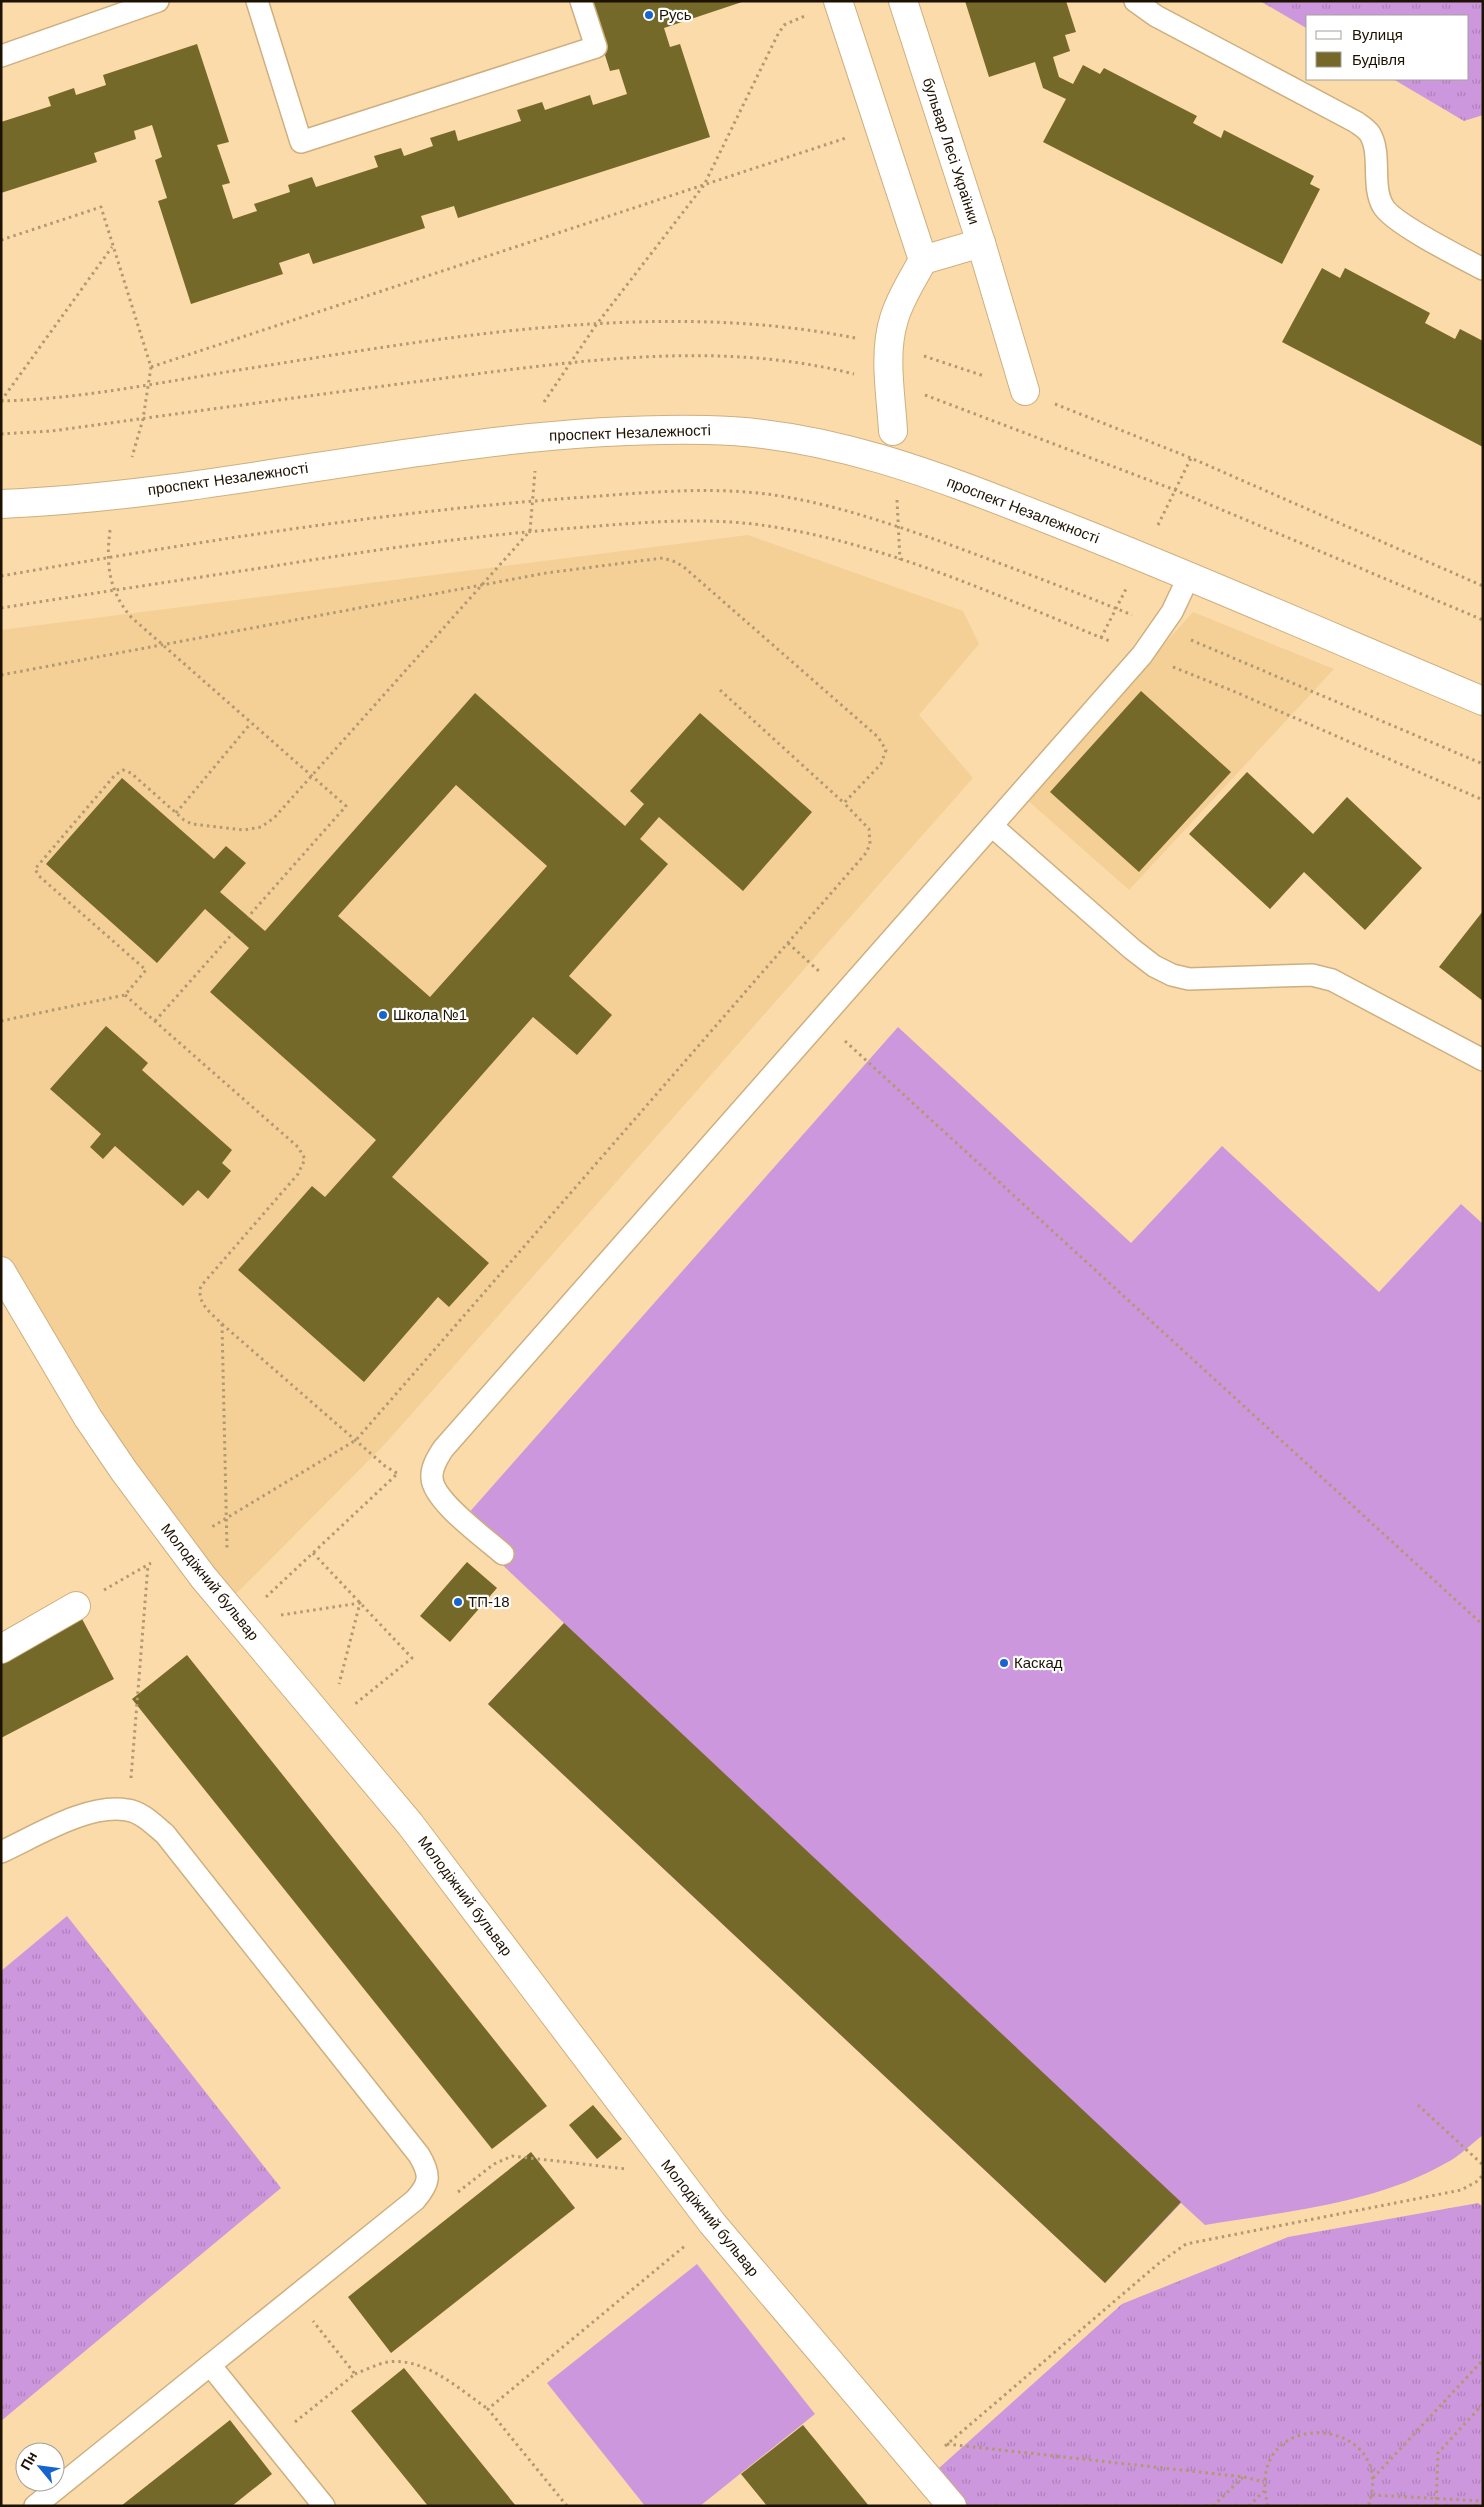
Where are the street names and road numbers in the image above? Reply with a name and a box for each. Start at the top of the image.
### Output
street label: бульвар Лесі Українки [920,75,983,226]
street label: проспект Незалежності [549,421,711,444]
street label: проспект Незалежності [147,459,309,498]
street label: проспект Незалежності [945,473,1102,546]
street label: Молодіжний бульвар [158,1520,263,1644]
street label: Молодіжний бульвар [415,1833,516,1959]
street label: Молодіжний бульвар [658,2156,763,2280]

